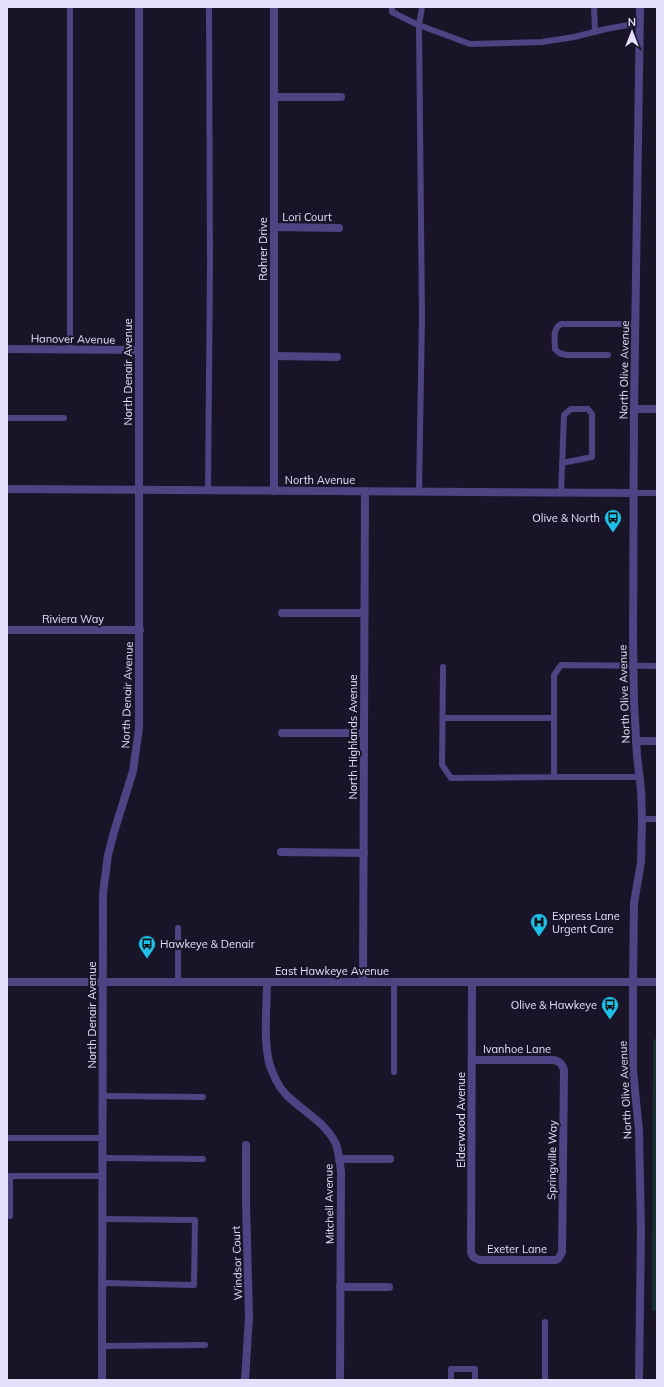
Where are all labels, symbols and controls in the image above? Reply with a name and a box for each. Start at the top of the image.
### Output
north arrow [612,12,652,52]
text: N [628,15,636,29]
street label: Lori Court [282,210,332,224]
street label: Rohrer Drive [256,217,270,281]
street label: North Denair Avenue [121,318,135,426]
street label: North Olive Avenue [616,321,632,419]
street label: Hanover Avenue [31,331,115,347]
street label: North Avenue [285,473,355,487]
bus stop icon: Olive & North [603,508,623,533]
place label: Olive & North [532,511,600,525]
street label: Riviera Way [42,612,104,626]
street label: North Denair Avenue [118,641,136,749]
street label: North Olive Avenue [615,644,633,744]
street label: North Highlands Avenue [346,674,360,799]
place label: Express Lane Urgent Care [552,909,620,936]
hospital icon: Express Lane Urgent Care [529,912,549,937]
bus stop icon: Hawkeye & Denair [137,934,157,959]
place label: Hawkeye & Denair [160,937,255,951]
street label: North Denair Avenue [85,961,99,1069]
street label: East Hawkeye Avenue [275,964,389,978]
bus stop icon: Olive & Hawkeye [600,995,620,1020]
place label: Olive & Hawkeye [511,998,597,1012]
street label: North Olive Avenue [615,1040,635,1140]
street label: Ivanhoe Lane [483,1042,551,1056]
street label: Elderwood Avenue [454,1072,468,1168]
street label: Springville Way [544,1120,560,1200]
street label: Mitchell Avenue [321,1164,337,1244]
street label: Windsor Court [229,1225,245,1300]
street label: Exeter Lane [487,1242,547,1256]

